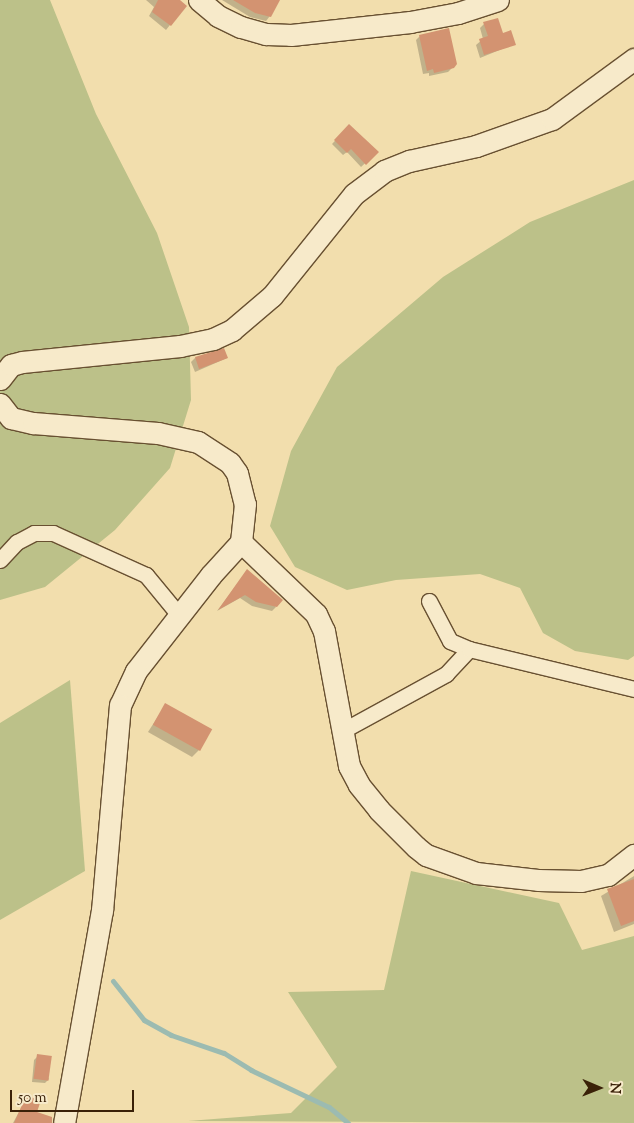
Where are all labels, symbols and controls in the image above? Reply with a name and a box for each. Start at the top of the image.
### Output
north arrow [574,1063,624,1113]
scale bar [12,1080,136,1112]
text: N [604,1082,624,1094]
text: 50 m [18,1088,47,1109]

